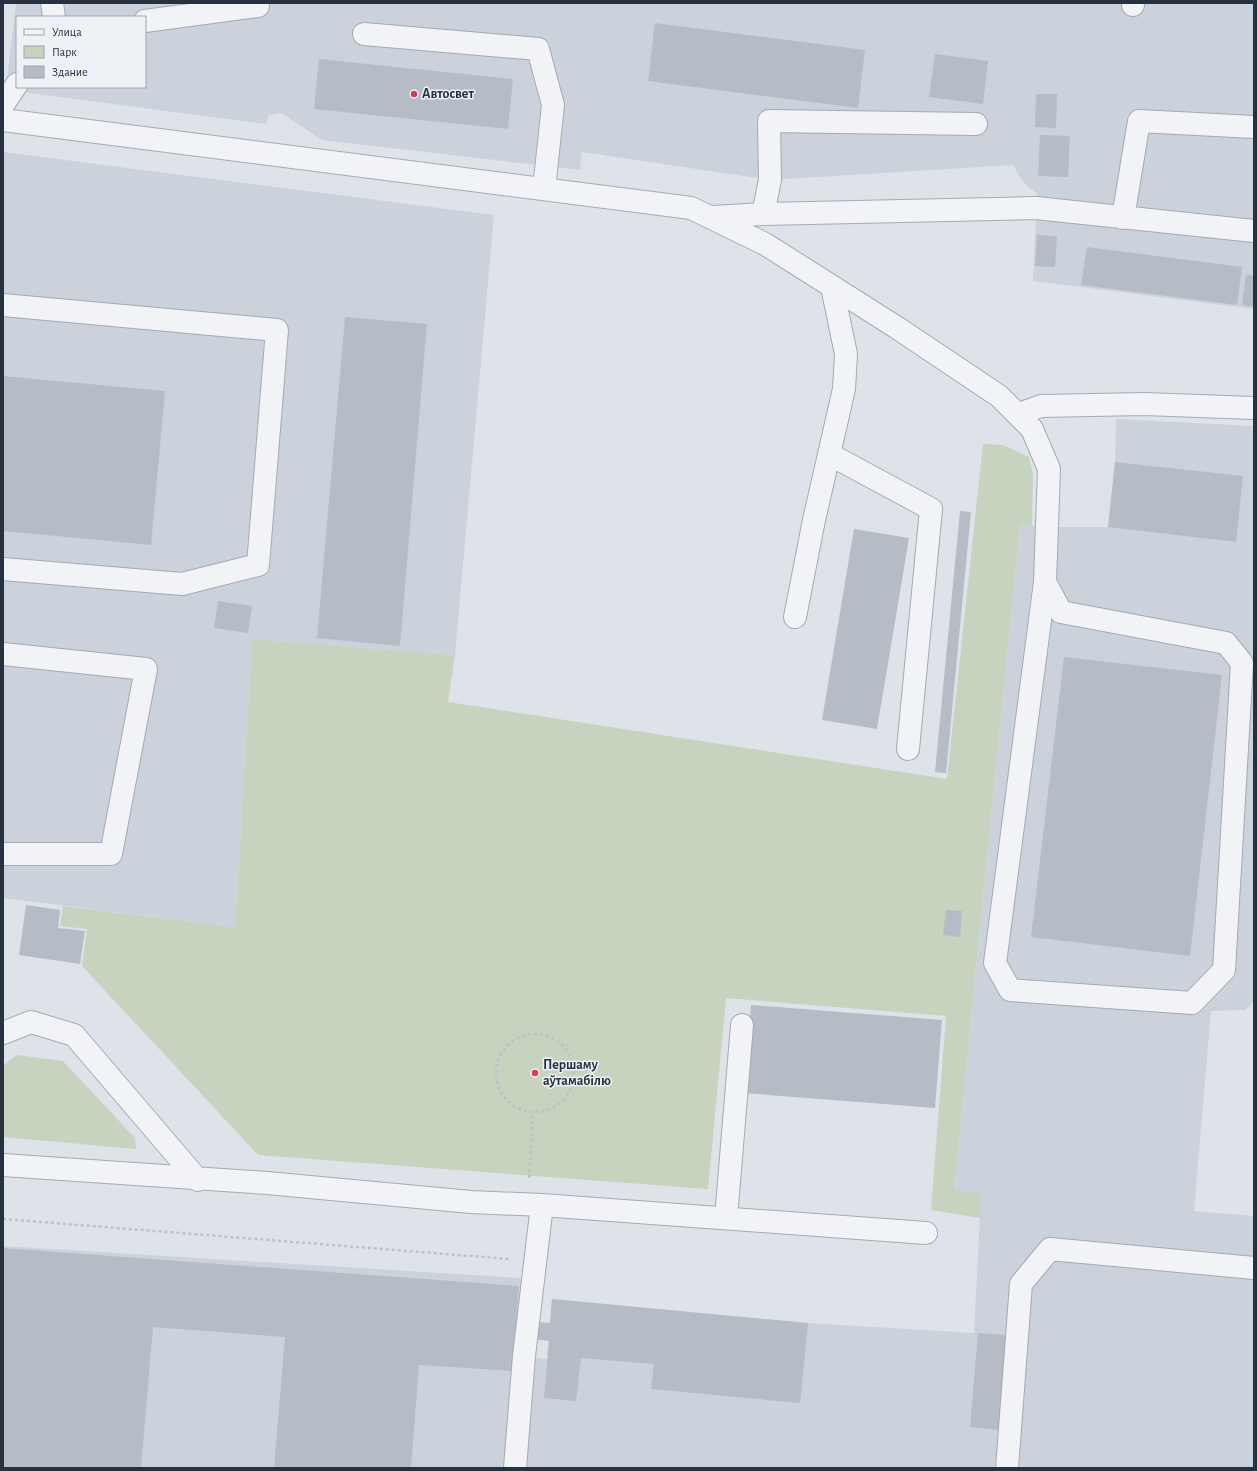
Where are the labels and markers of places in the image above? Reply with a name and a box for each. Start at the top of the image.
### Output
place label: Автосвет [422,87,474,101]
marker: Автосвет [409,89,419,99]
place label: Першаму аўтамабілю [543,1058,611,1088]
marker: Першаму аўтамабілю [530,1068,540,1078]

